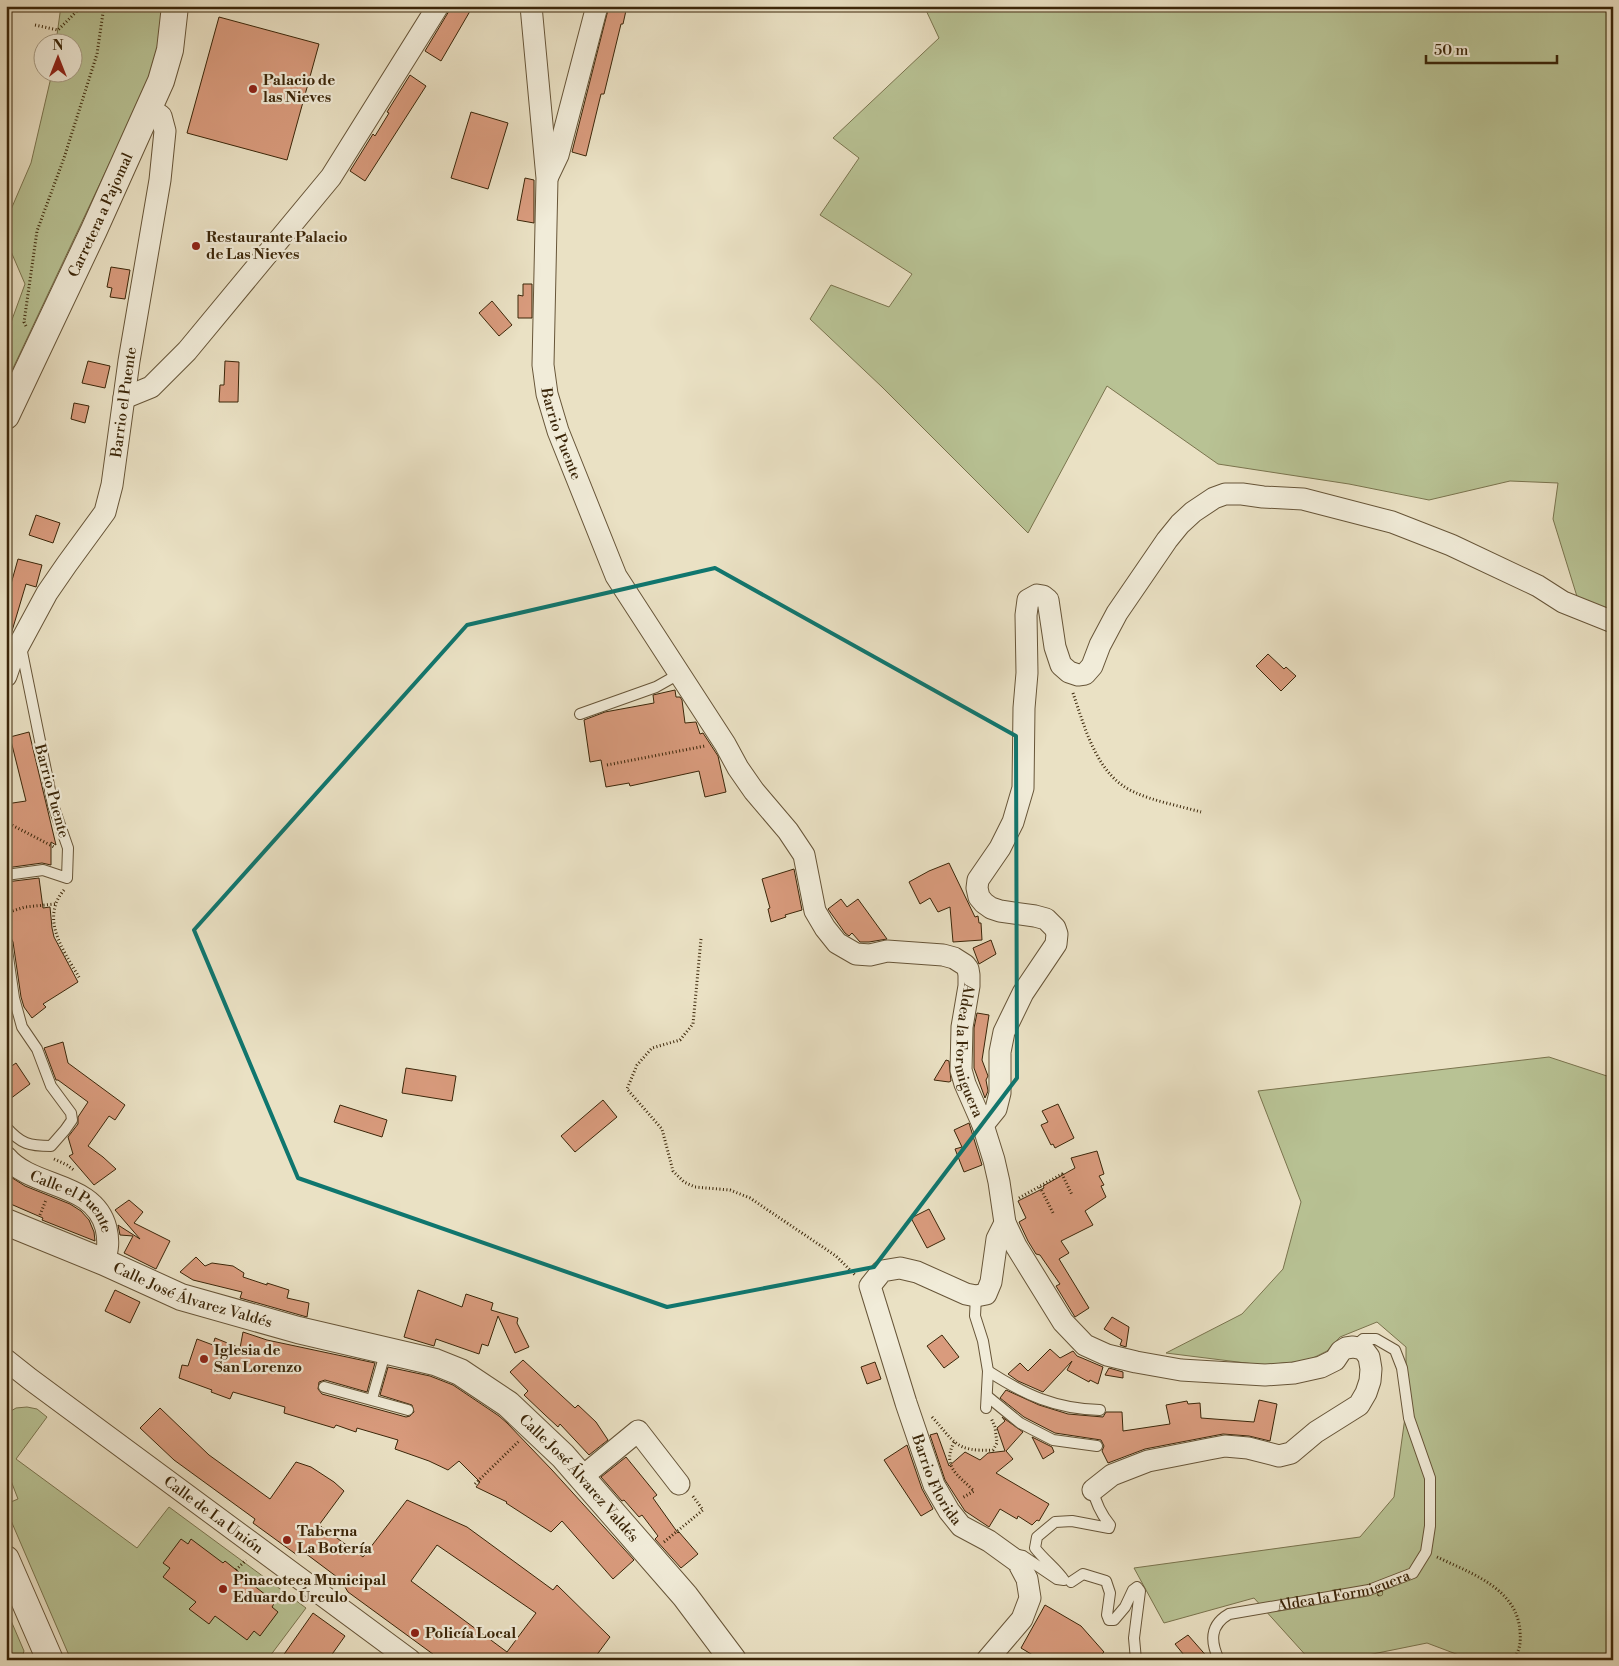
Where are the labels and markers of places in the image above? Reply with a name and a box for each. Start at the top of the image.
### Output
place label: Palacio de las Nieves [263,71,335,107]
marker: Palacio de las Nieves [247,83,259,95]
place label: Restaurante Palacio de Las Nieves [206,228,348,264]
marker: Restaurante Palacio de Las Nieves [190,240,202,252]
place label: Iglesia de San Lorenzo [214,1341,302,1377]
marker: Iglesia de San Lorenzo [198,1353,210,1365]
place label: Taberna La Botería [297,1522,373,1558]
marker: Taberna La Botería [281,1534,293,1546]
place label: Pinacoteca Municipal Eduardo Úrculo [233,1571,386,1607]
marker: Pinacoteca Municipal Eduardo Úrculo [217,1583,229,1595]
place label: Policía Local [425,1624,516,1643]
marker: Policía Local [409,1627,421,1639]

